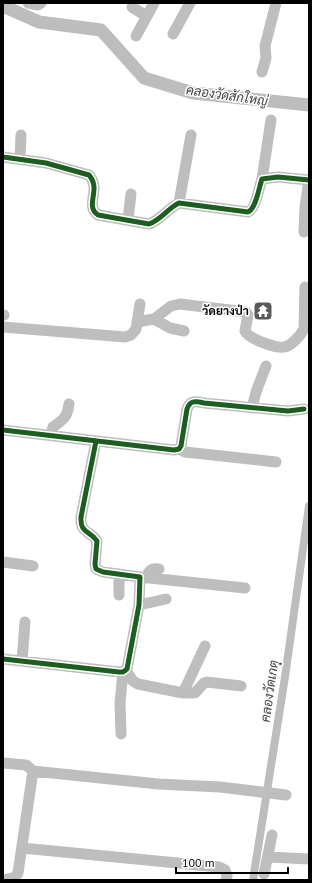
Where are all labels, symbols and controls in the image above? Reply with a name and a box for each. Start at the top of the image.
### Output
water label: คลองวัดสักใหญ่ [185,81,270,110]
temple icon: วัดยางป่า [252,300,274,322]
place label: วัดยางป่า [202,303,249,318]
water label: คลองวัดเกตุ [257,659,283,723]
scale bar [176,849,288,875]
text: 100 m [182,855,215,870]

